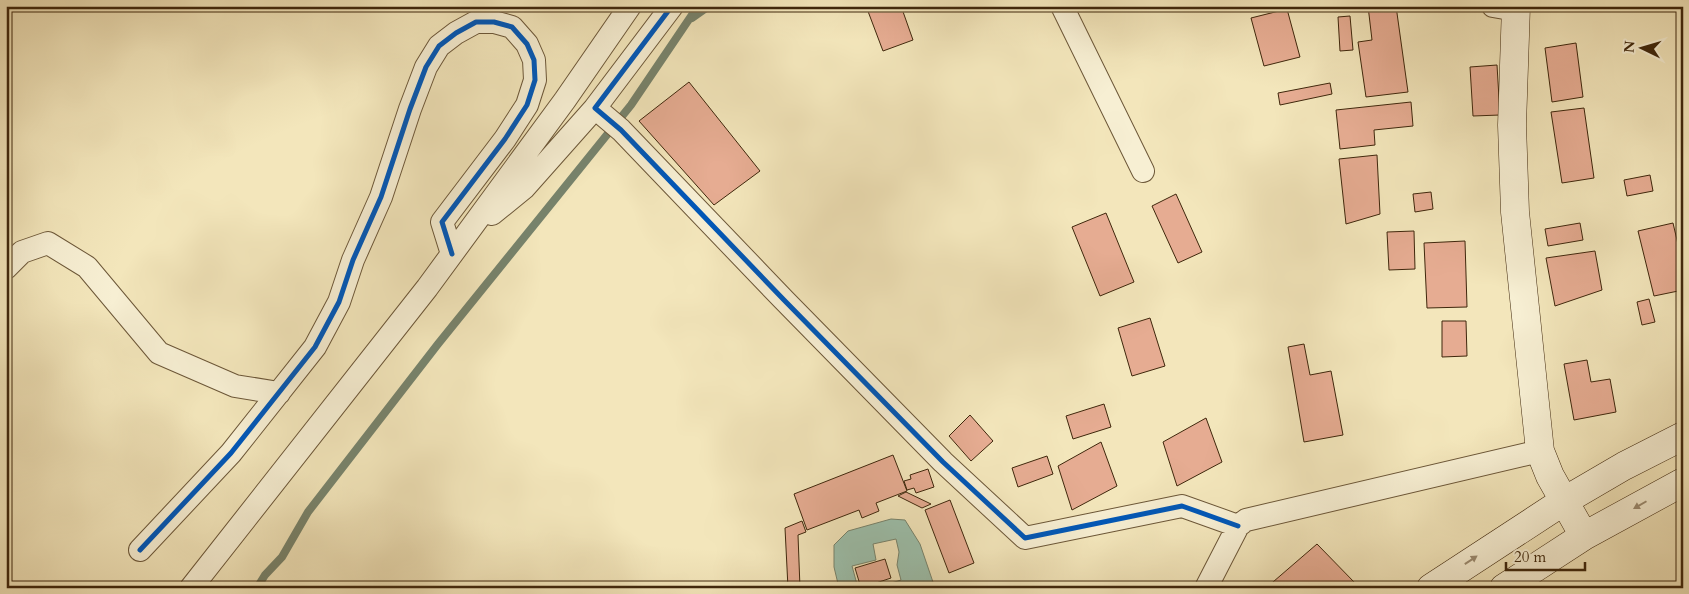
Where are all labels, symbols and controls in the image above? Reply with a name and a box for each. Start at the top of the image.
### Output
north arrow [1616,22,1666,72]
text: N [1620,40,1640,54]
one-way arrow [1633,500,1646,509]
scale bar [1506,539,1585,571]
text: 20 m [1514,547,1546,567]
one-way arrow [1464,556,1478,565]

